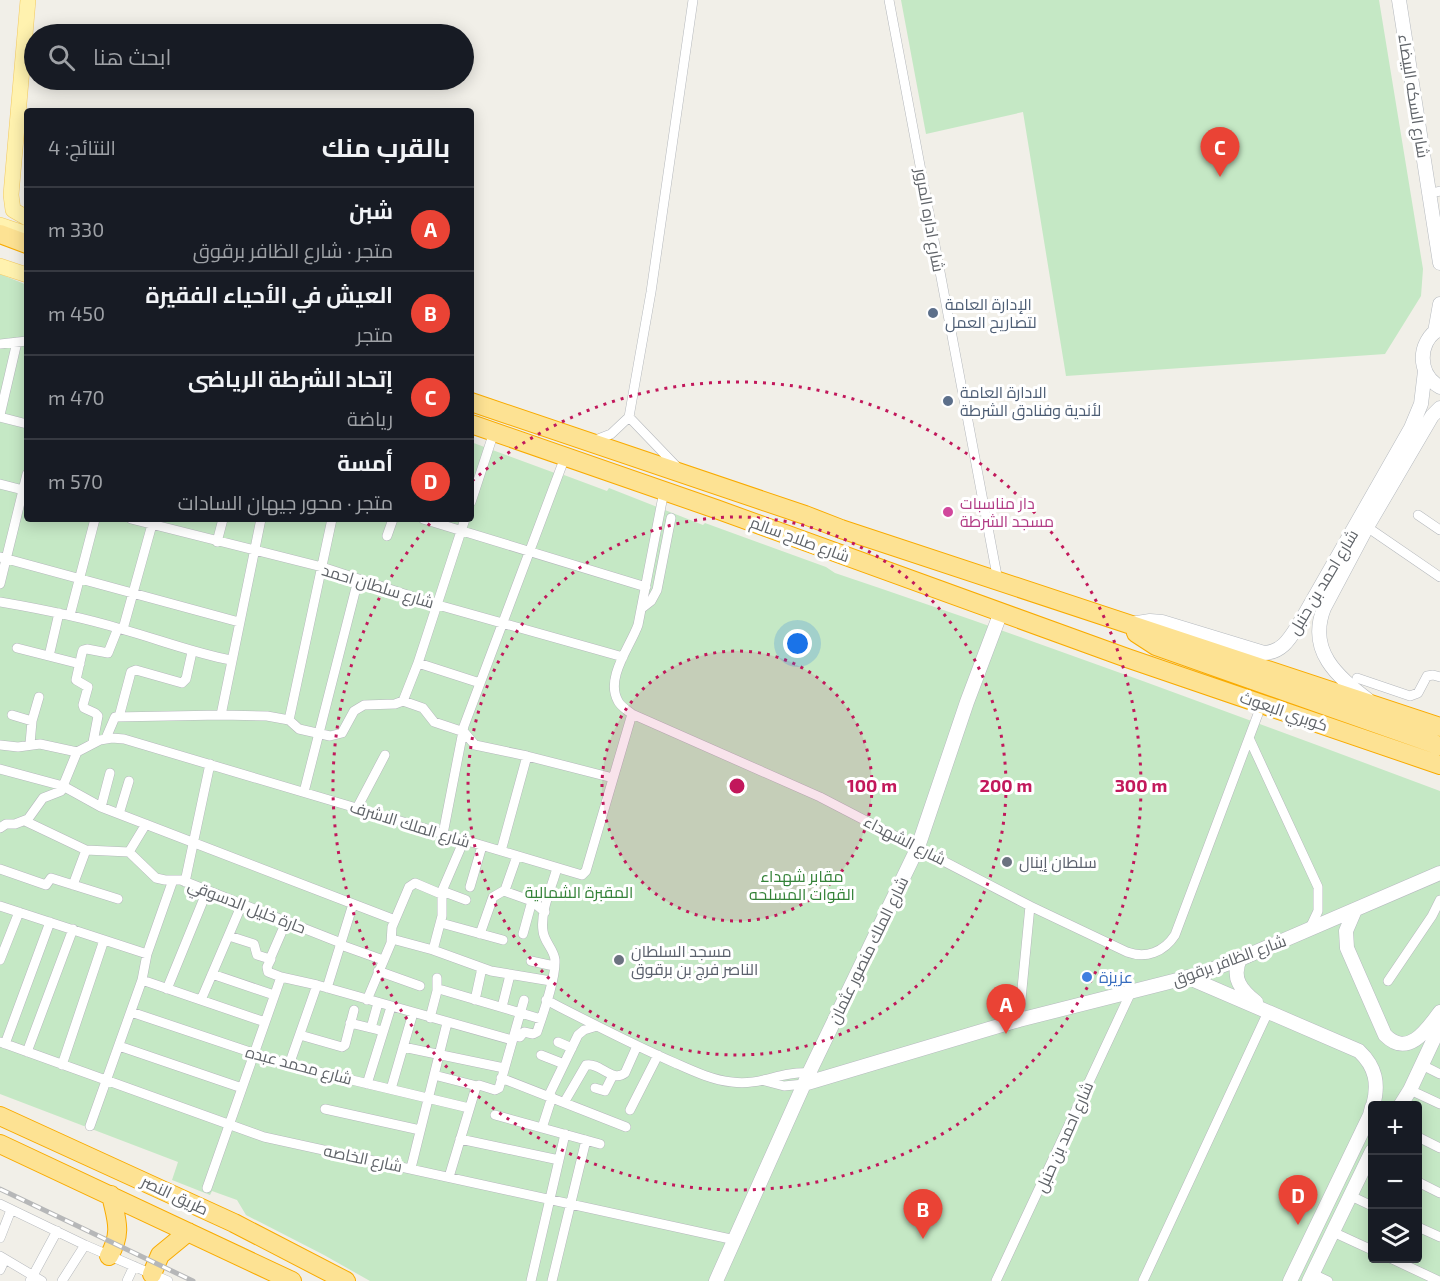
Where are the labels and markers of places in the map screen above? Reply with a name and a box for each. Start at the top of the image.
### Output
pin: C [1200,128,1240,177]
place label: الإدارة العامة لتصاريح العمل [945,294,1037,334]
marker: الإدارة العامة لتصاريح العمل [926,306,940,320]
place label: الادارة العامة لأندية وفنادق الشرطة [960,382,1101,421]
marker: الادارة العامة لأندية وفنادق الشرطة [941,394,955,408]
place label: دار مناسبات مسجد الشرطة [960,493,1054,531]
marker: دار مناسبات مسجد الشرطة [941,505,955,519]
centre of rings [727,776,747,796]
place label: سلطان إينال [1019,852,1097,873]
marker: سلطان إينال [1000,855,1014,869]
place label: مسجد السلطان الناصر فرج بن برقوق [631,941,758,981]
marker: مسجد السلطان الناصر فرج بن برقوق [612,953,626,967]
place label: عزيزة [1099,967,1133,987]
marker: عزيزة [1080,970,1094,984]
pin: A [986,984,1026,1034]
pin: D [1278,1176,1318,1225]
pin: B [904,1190,942,1239]

